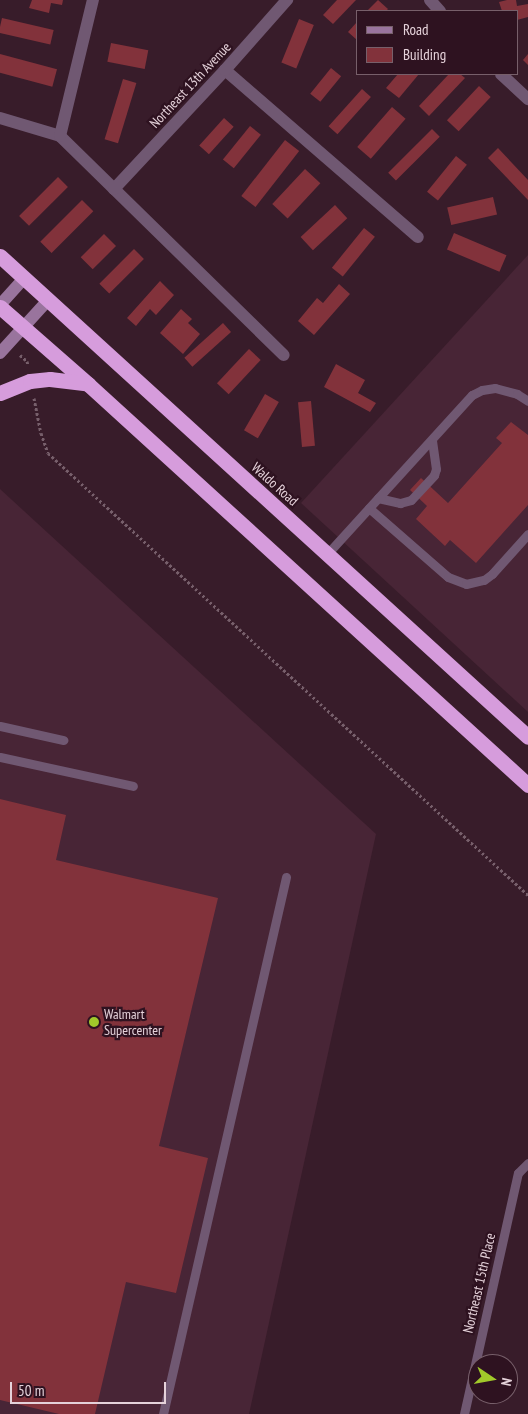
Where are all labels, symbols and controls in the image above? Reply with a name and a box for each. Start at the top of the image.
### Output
legend [356,10,518,75]
text: Road [403,20,429,39]
street label: Northeast 13th Avenue [146,38,234,132]
text: Building [403,45,446,64]
street label: Waldo Road [248,459,302,509]
place label: Walmart Supercenter [104,1006,162,1038]
marker: Walmart Supercenter [88,1016,100,1028]
street label: Northeast 15th Place [459,1231,499,1335]
north arrow [468,1354,518,1404]
scale bar [12,1372,169,1404]
text: N [497,1376,516,1387]
text: 50 m [18,1381,44,1400]

